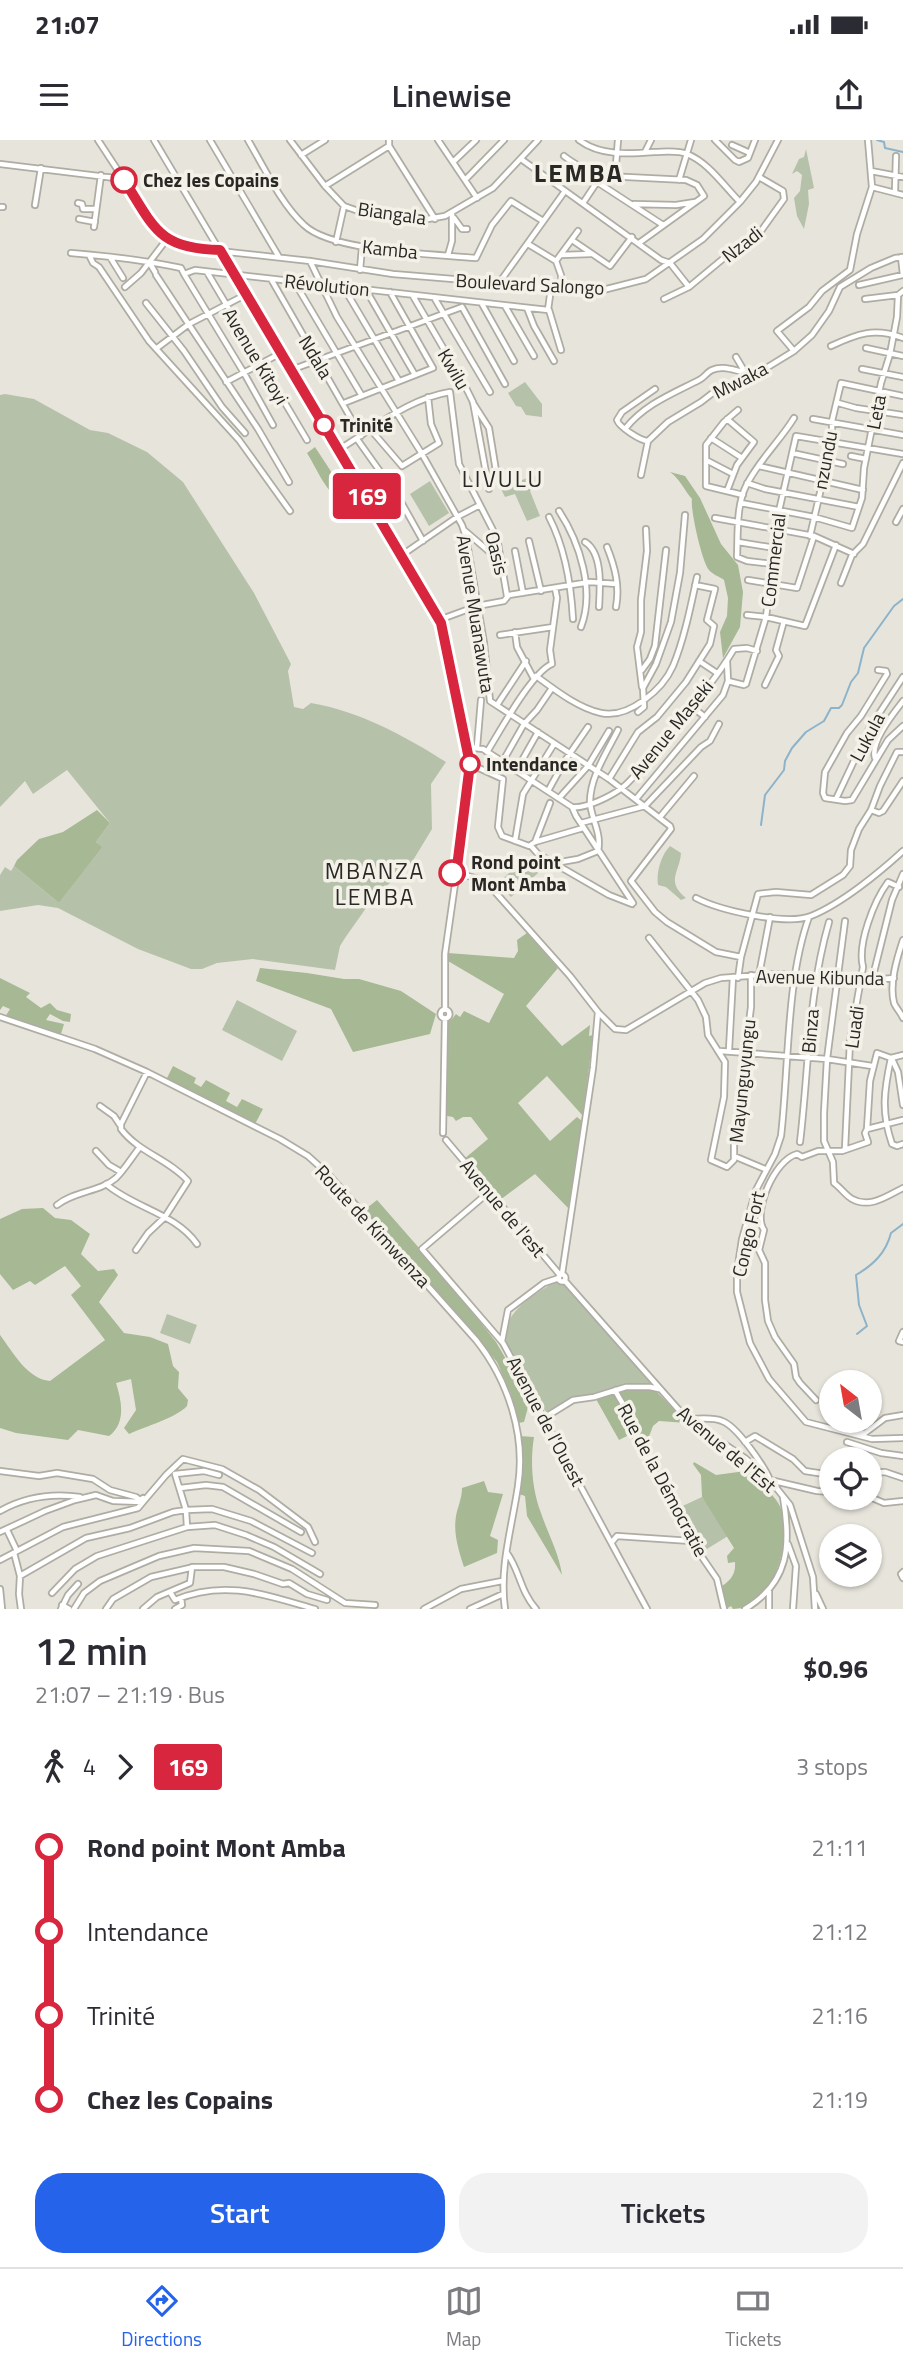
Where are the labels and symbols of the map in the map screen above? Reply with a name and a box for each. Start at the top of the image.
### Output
district label: LEMBA [534,153,624,192]
place label: Chez les Copains [143,165,279,194]
marker: Chez les Copains [111,167,137,193]
street label: Biangala [356,193,429,232]
street label: Nzadi [715,218,768,269]
street label: Kamba [361,231,420,266]
street label: Boulevard Salongo [455,265,605,302]
street label: Révolution [283,266,371,303]
street label: Avenue Kitoyi [216,302,297,410]
street label: Ndala [292,329,341,384]
street label: Kwilu [431,343,478,395]
street label: Mwaka [707,353,773,406]
street label: Leta [858,392,893,432]
place label: Trinité [340,410,393,439]
marker: Trinité [314,415,334,435]
street label: nzundu [805,428,844,492]
district label: LIVULU [462,461,544,496]
line badge: 169 [327,473,407,519]
street label: Commercial [752,511,793,608]
street label: Oasis [478,528,517,578]
street label: Avenue Muanawuta [450,533,503,696]
street label: Avenue Maseki [621,673,720,785]
street label: Lukula [842,706,892,767]
place label: Intendance [486,749,578,778]
marker: Intendance [460,754,480,774]
place label: Rond point Mont Amba [471,847,567,898]
district label: MBANZA LEMBA [325,853,425,914]
marker: Rond point Mont Amba [439,860,465,886]
street label: Avenue Kibunda [756,961,885,992]
street label: Luadi [836,1004,871,1050]
street label: Binza [793,1007,826,1054]
street label: Mayunguyungu [721,1018,762,1144]
street label: Avenue de l'est [454,1152,553,1263]
street label: Route de Kimwenza [309,1158,439,1294]
street label: Congo Fort [724,1188,772,1280]
street label: Avenue de l'Ouest [500,1351,593,1491]
north arrow [819,1370,882,1433]
street label: Rue de la Démocratie [611,1398,716,1562]
street label: Avenue de l'Est [671,1398,784,1499]

